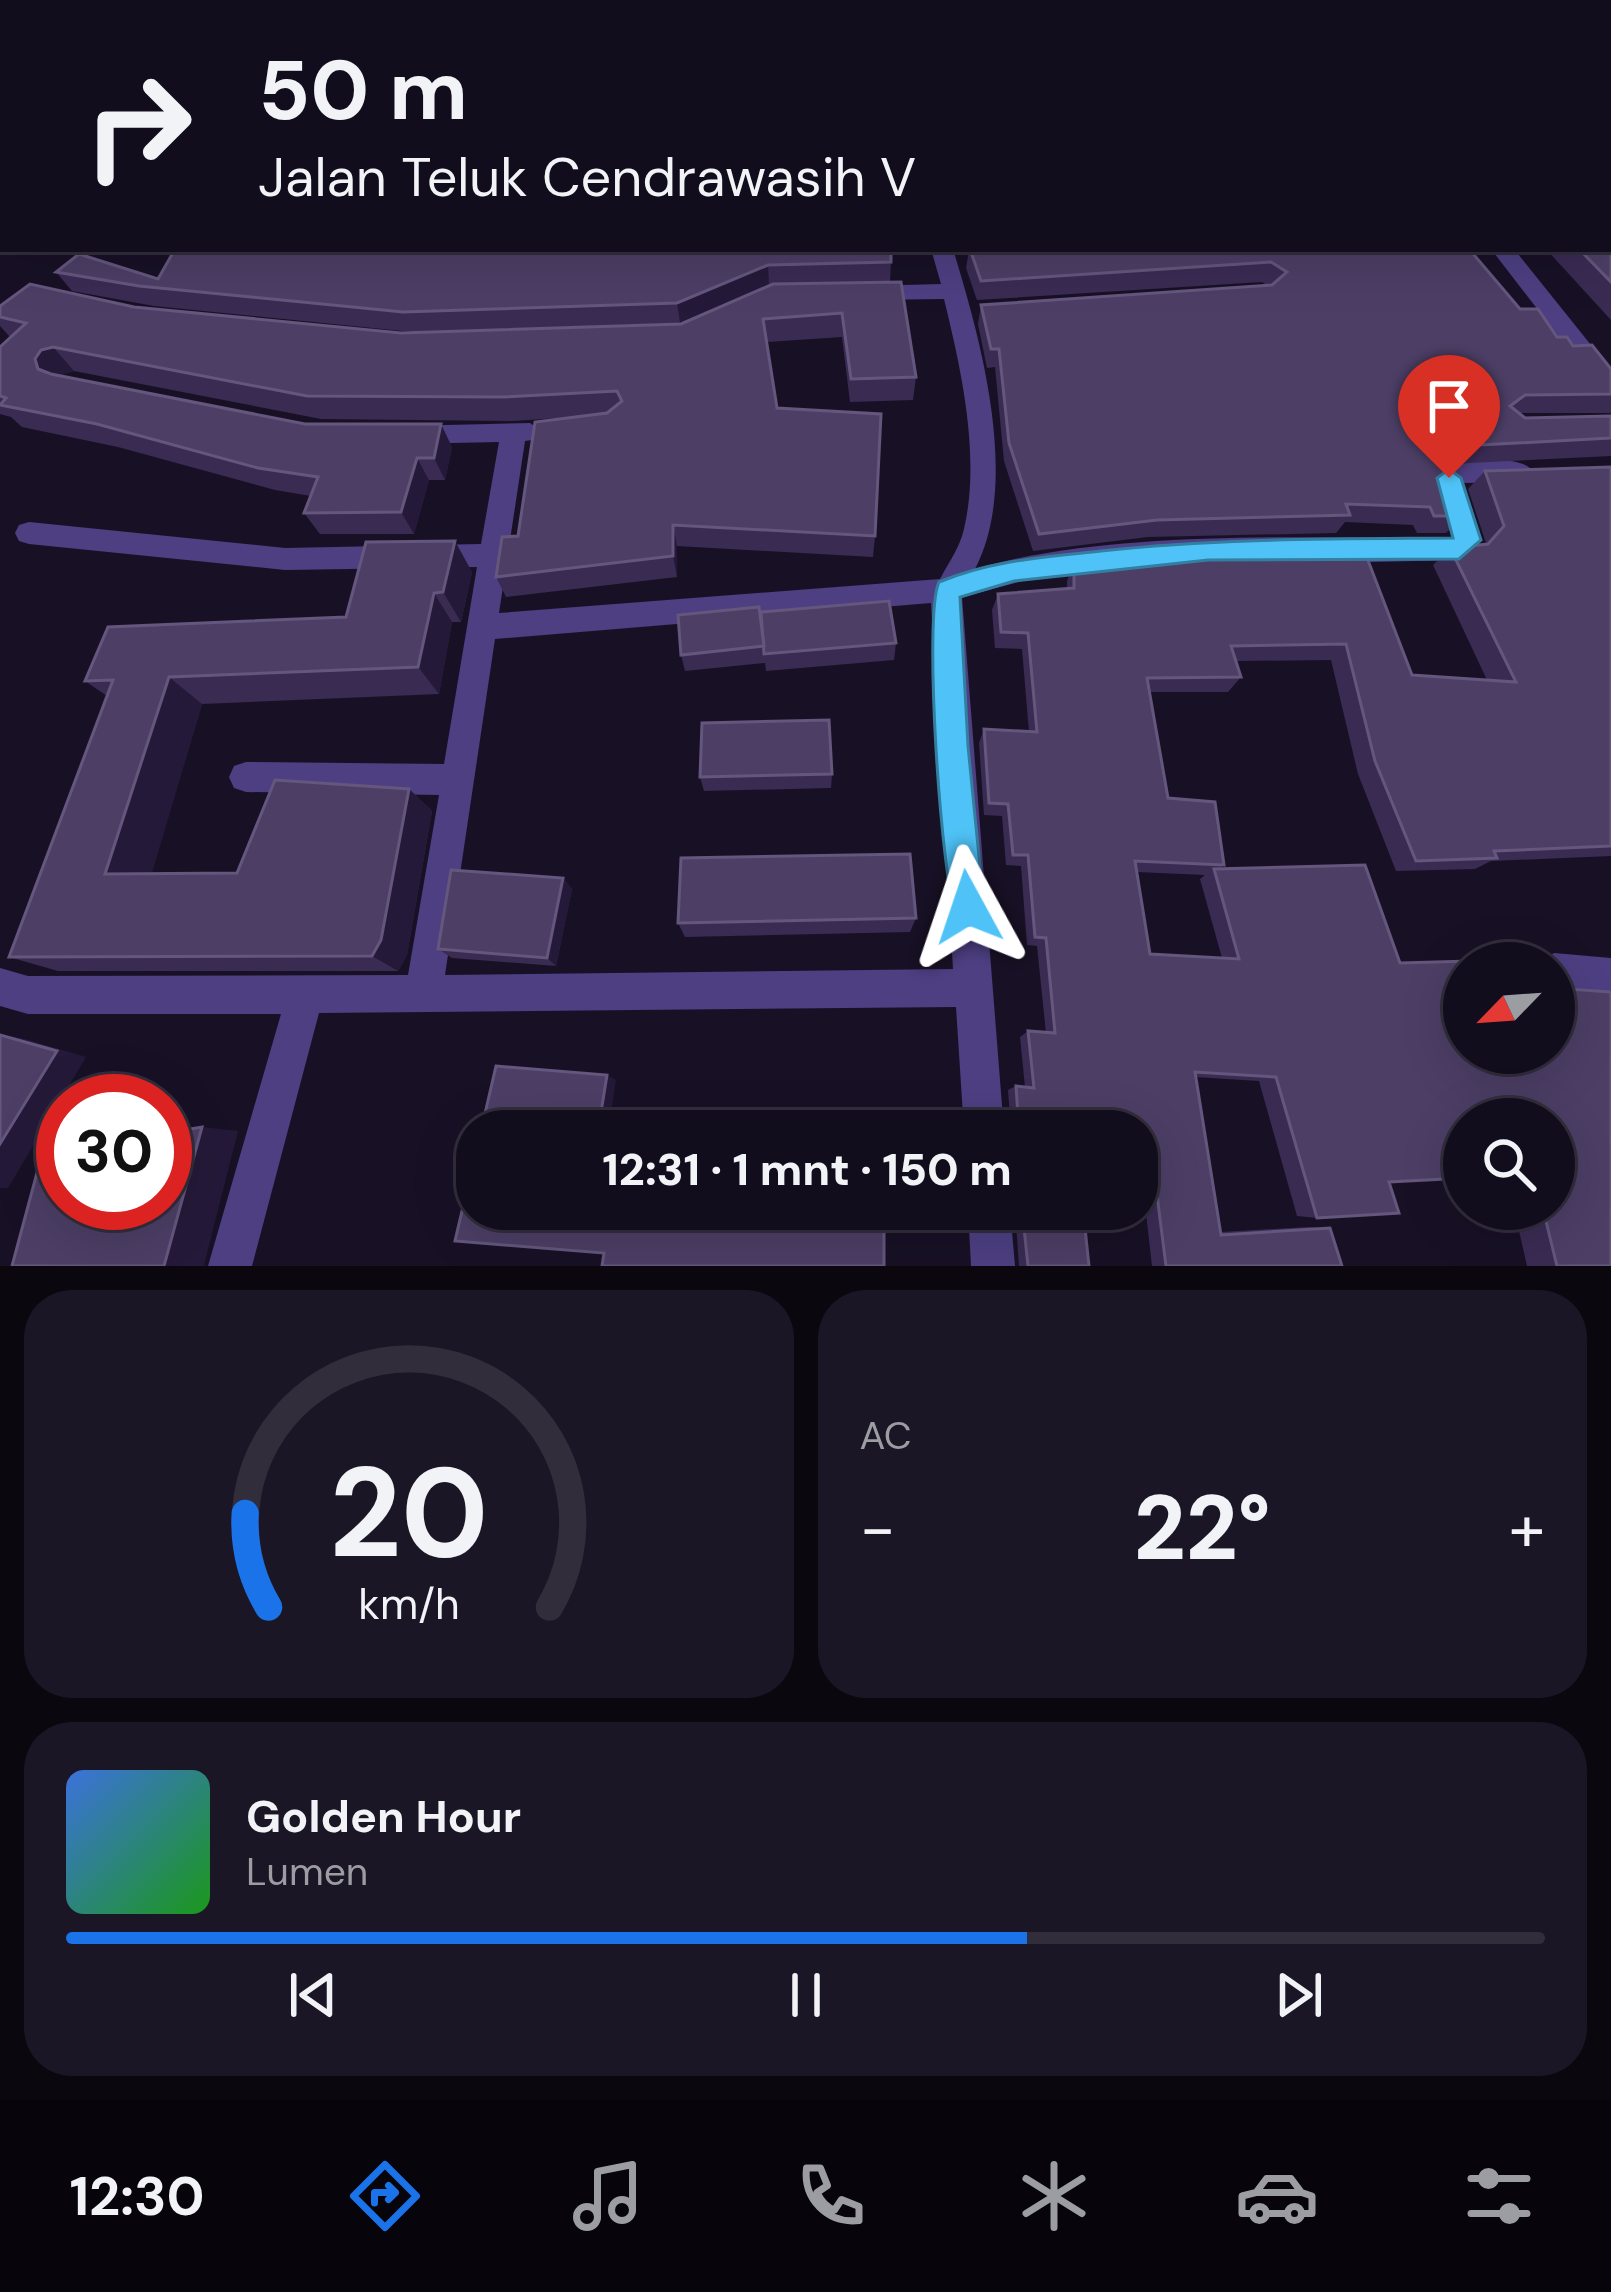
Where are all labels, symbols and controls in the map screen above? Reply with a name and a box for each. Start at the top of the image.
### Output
text: 50 m [258,36,468,145]
icon: right [60,48,216,204]
text: Jalan Teluk Cendrawasih V [258,142,916,213]
pin [1398,355,1500,478]
icon: arrive [1416,373,1482,439]
position arrow [905,844,1031,970]
north arrow [1443,942,1575,1074]
map controls [1443,942,1575,1230]
speed limit sign: 30 [36,1074,192,1230]
button: search [1443,1098,1575,1230]
text: 12:31 · 1 mnt · 150 m [602,1140,1012,1199]
text: AC [860,1410,912,1461]
text: 20 [329,1432,488,1595]
text: 22° [1134,1470,1271,1587]
text: − [860,1486,896,1571]
text: + [1509,1486,1545,1571]
text: km/h [358,1576,459,1632]
text: Golden Hour [246,1787,521,1846]
text: Lumen [246,1846,368,1897]
icon: previous [280,1962,346,2028]
icon: pause [773,1962,839,2028]
icon: next [1266,1962,1332,2028]
icon: directions [343,2154,427,2238]
icon: music [566,2154,650,2238]
icon: phone [789,2154,873,2238]
icon: climate [1012,2154,1096,2238]
icon: car [1235,2154,1319,2238]
icon: filters [1457,2154,1541,2238]
text: 12:30 [69,2161,205,2232]

